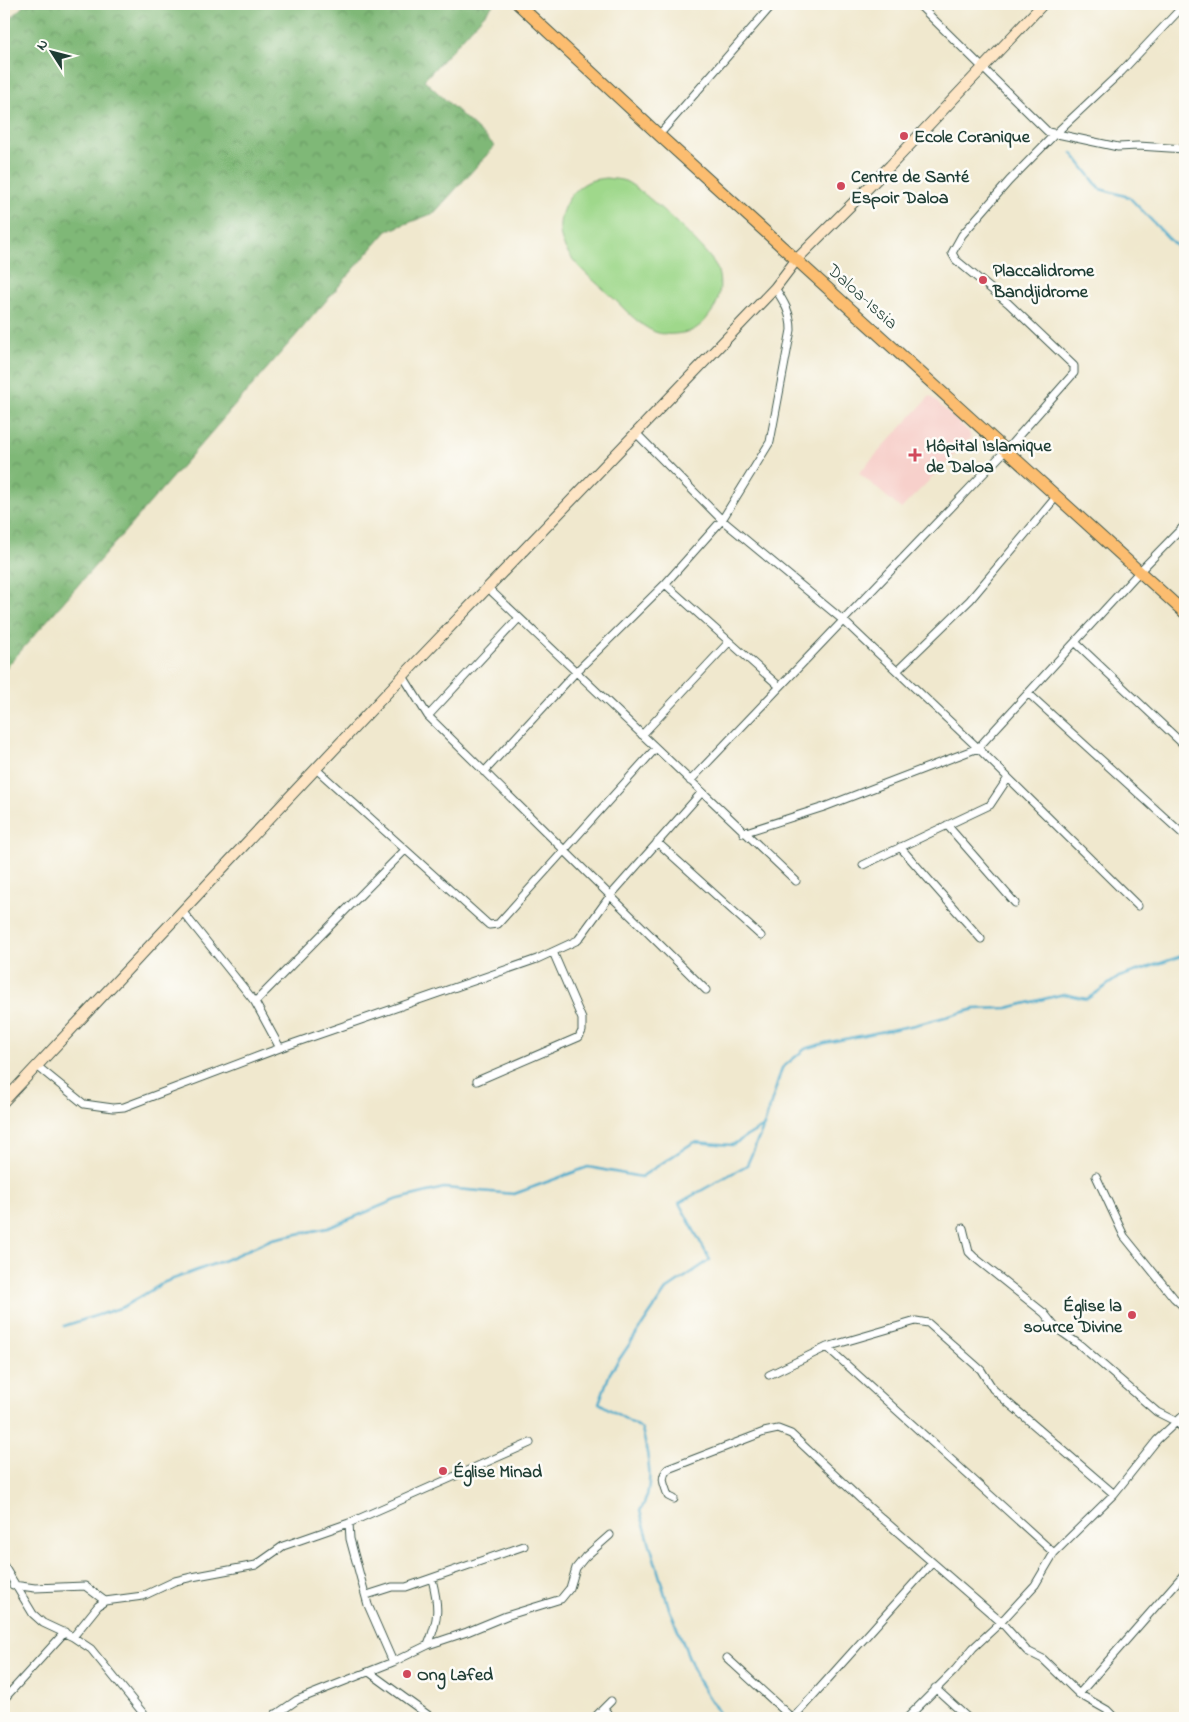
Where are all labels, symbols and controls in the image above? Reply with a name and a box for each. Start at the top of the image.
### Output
north arrow [28,28,78,78]
text: N [31,35,54,55]
place label: Ecole Coranique [914,125,1031,151]
marker: Ecole Coranique [898,130,910,142]
place label: Centre de Santé Espoir Daloa [851,165,970,212]
marker: Centre de Santé Espoir Daloa [835,180,847,192]
street label: Daloa-Issia [820,258,903,336]
place label: Placcalidrome Bandjidrome [992,259,1095,306]
marker: Placcalidrome Bandjidrome [977,274,989,286]
place label: Hôpital Islamique de Daloa [926,434,1052,481]
marker: Hôpital Islamique de Daloa [908,448,922,462]
place label: Église la source Divine [1024,1294,1123,1341]
marker: Église la source Divine [1126,1309,1138,1321]
place label: Église Minad [453,1460,543,1487]
marker: Église Minad [437,1465,449,1477]
place label: Ong Lafed [417,1663,494,1690]
marker: Ong Lafed [401,1668,413,1680]

